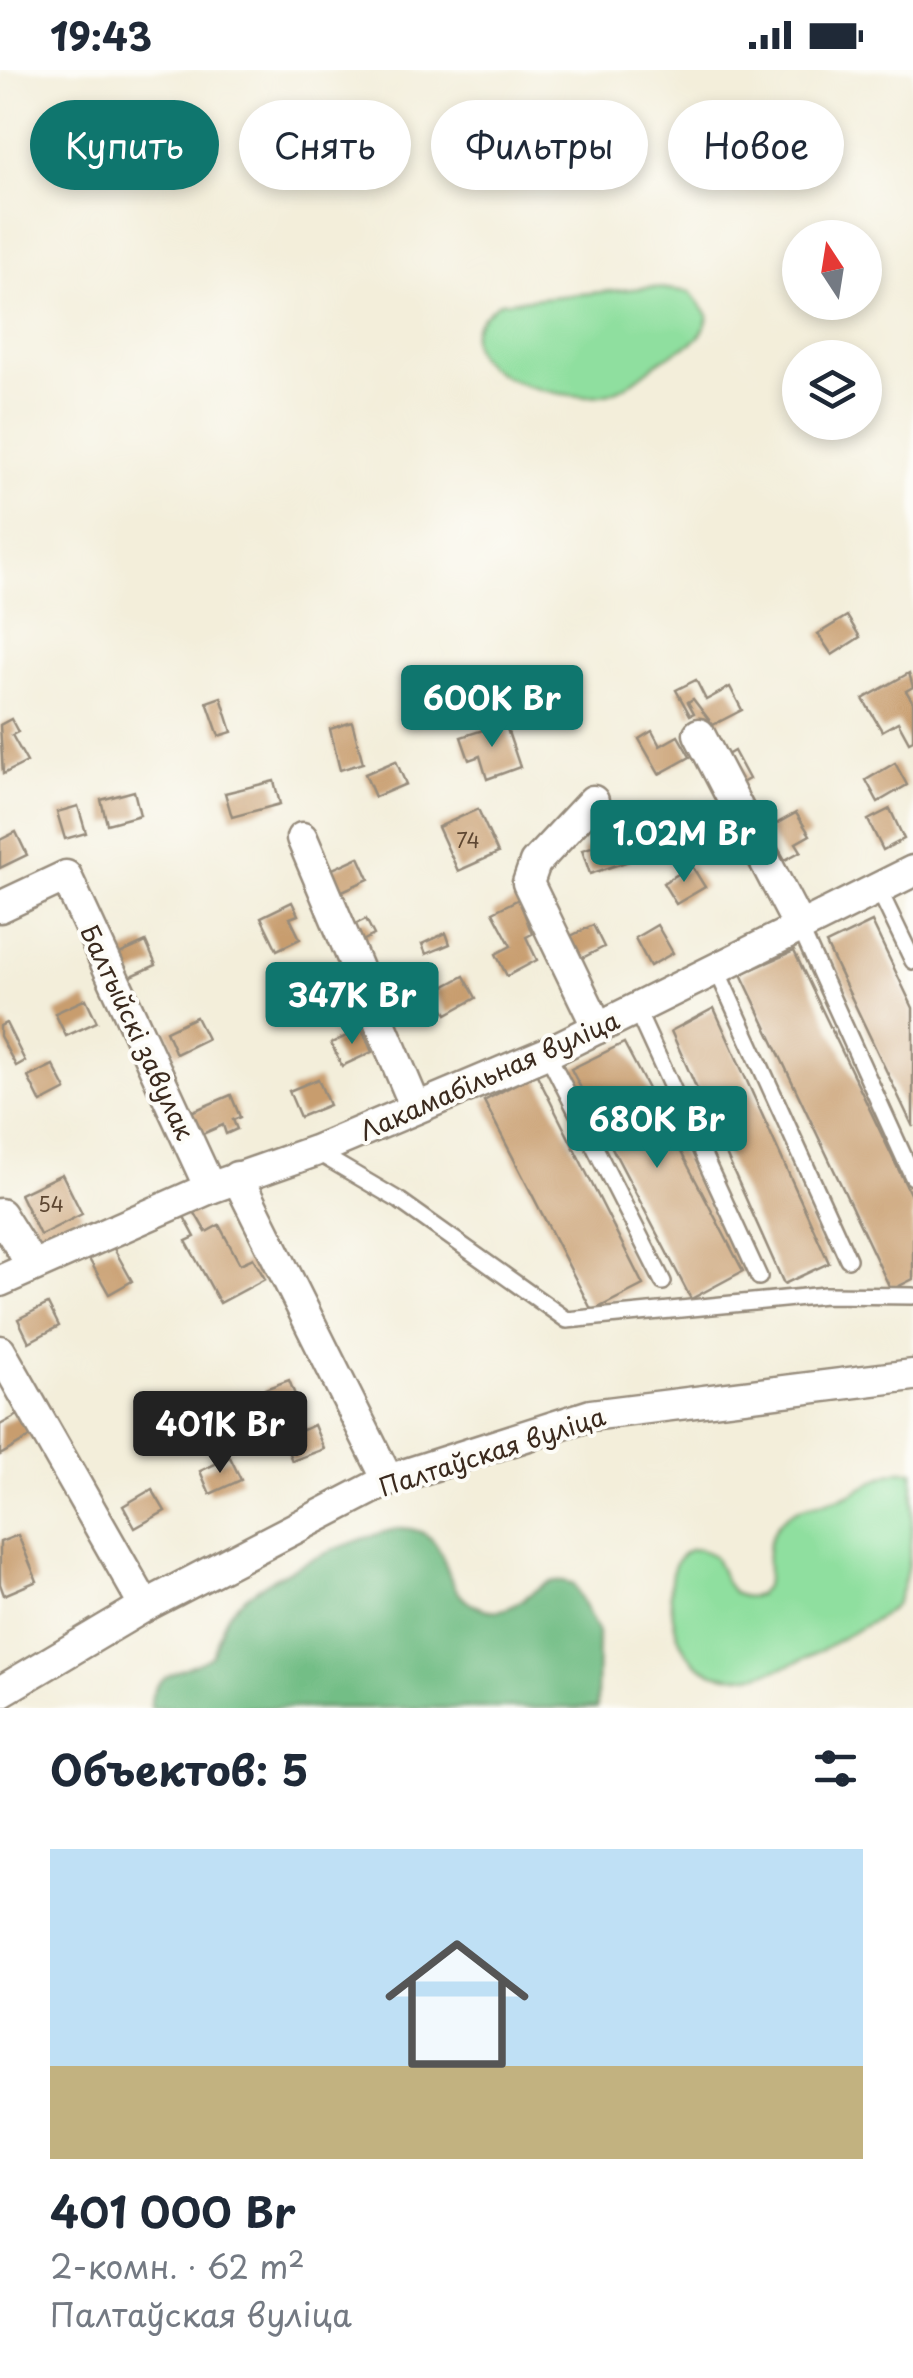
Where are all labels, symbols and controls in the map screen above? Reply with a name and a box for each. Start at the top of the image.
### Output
text: 19:43 [50,7,152,64]
chip: Купить [30,100,219,190]
chip: Снять [239,100,411,190]
chip: Фильтры [431,100,648,190]
chip: Новое [668,100,844,190]
north arrow [782,220,882,320]
map controls [782,220,882,440]
button: layers [782,340,882,440]
pin: 600K Br [400,665,584,750]
text: 600K Br [423,673,561,721]
pin: 1.02M Br [581,800,787,885]
text: 1.02M Br [612,808,756,856]
house number: 74 [456,825,480,855]
street label: Балтыйскі завулак [71,918,205,1146]
pin: 347K Br [260,962,444,1047]
text: 347K Br [288,970,416,1018]
street label: Лакамабільная вуліца [353,1000,626,1149]
pin: 680K Br [565,1086,749,1171]
text: 680K Br [589,1094,725,1142]
house number: 54 [38,1189,64,1219]
pin: 401K Br [128,1391,312,1476]
street label: Палтаўская вуліца [374,1396,611,1506]
text: 401K Br [155,1399,285,1447]
text: Объектов: 5 [50,1737,309,1800]
icon: filters [808,1741,863,1796]
icon: home [367,1914,547,2094]
text: 401 000 Br [50,2179,296,2242]
text: 2-комн. · 62 m² [50,2242,305,2290]
text: Палтаўская вуліца [50,2290,352,2338]

